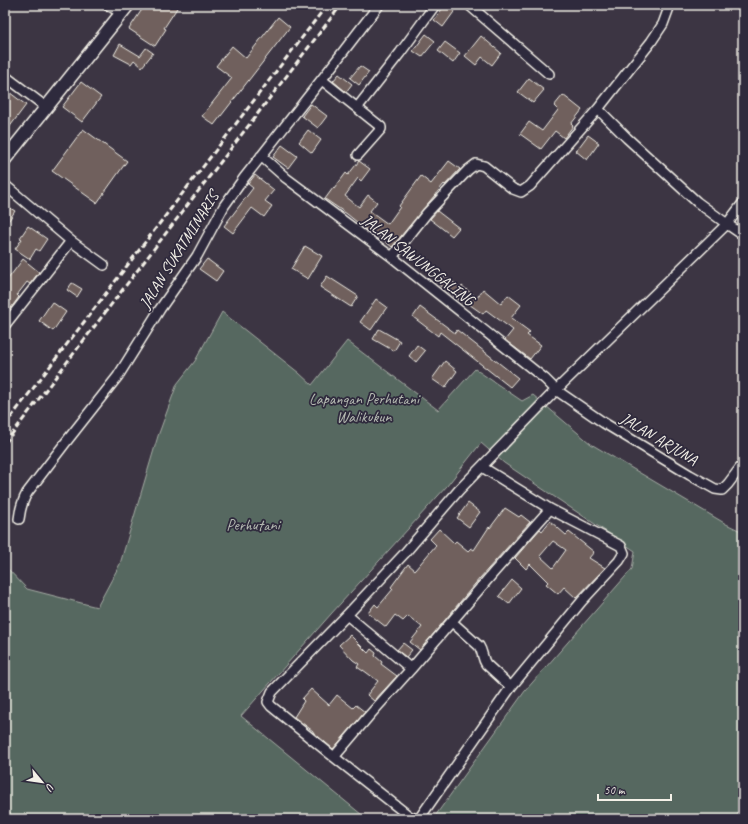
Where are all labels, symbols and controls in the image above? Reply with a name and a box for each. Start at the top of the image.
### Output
street label: JALAN SUKATMINARIS [134,185,225,313]
street label: JALAN SAWUNGGALING [357,209,480,311]
park label: Lapangan Perhutani Walikukun [309,389,421,427]
street label: JALAN ARJUNA [616,408,702,470]
park label: Perhutani [226,515,282,535]
north arrow [22,762,62,802]
scale bar [598,776,671,802]
text: U [42,781,58,795]
text: 50 m [604,782,626,798]

